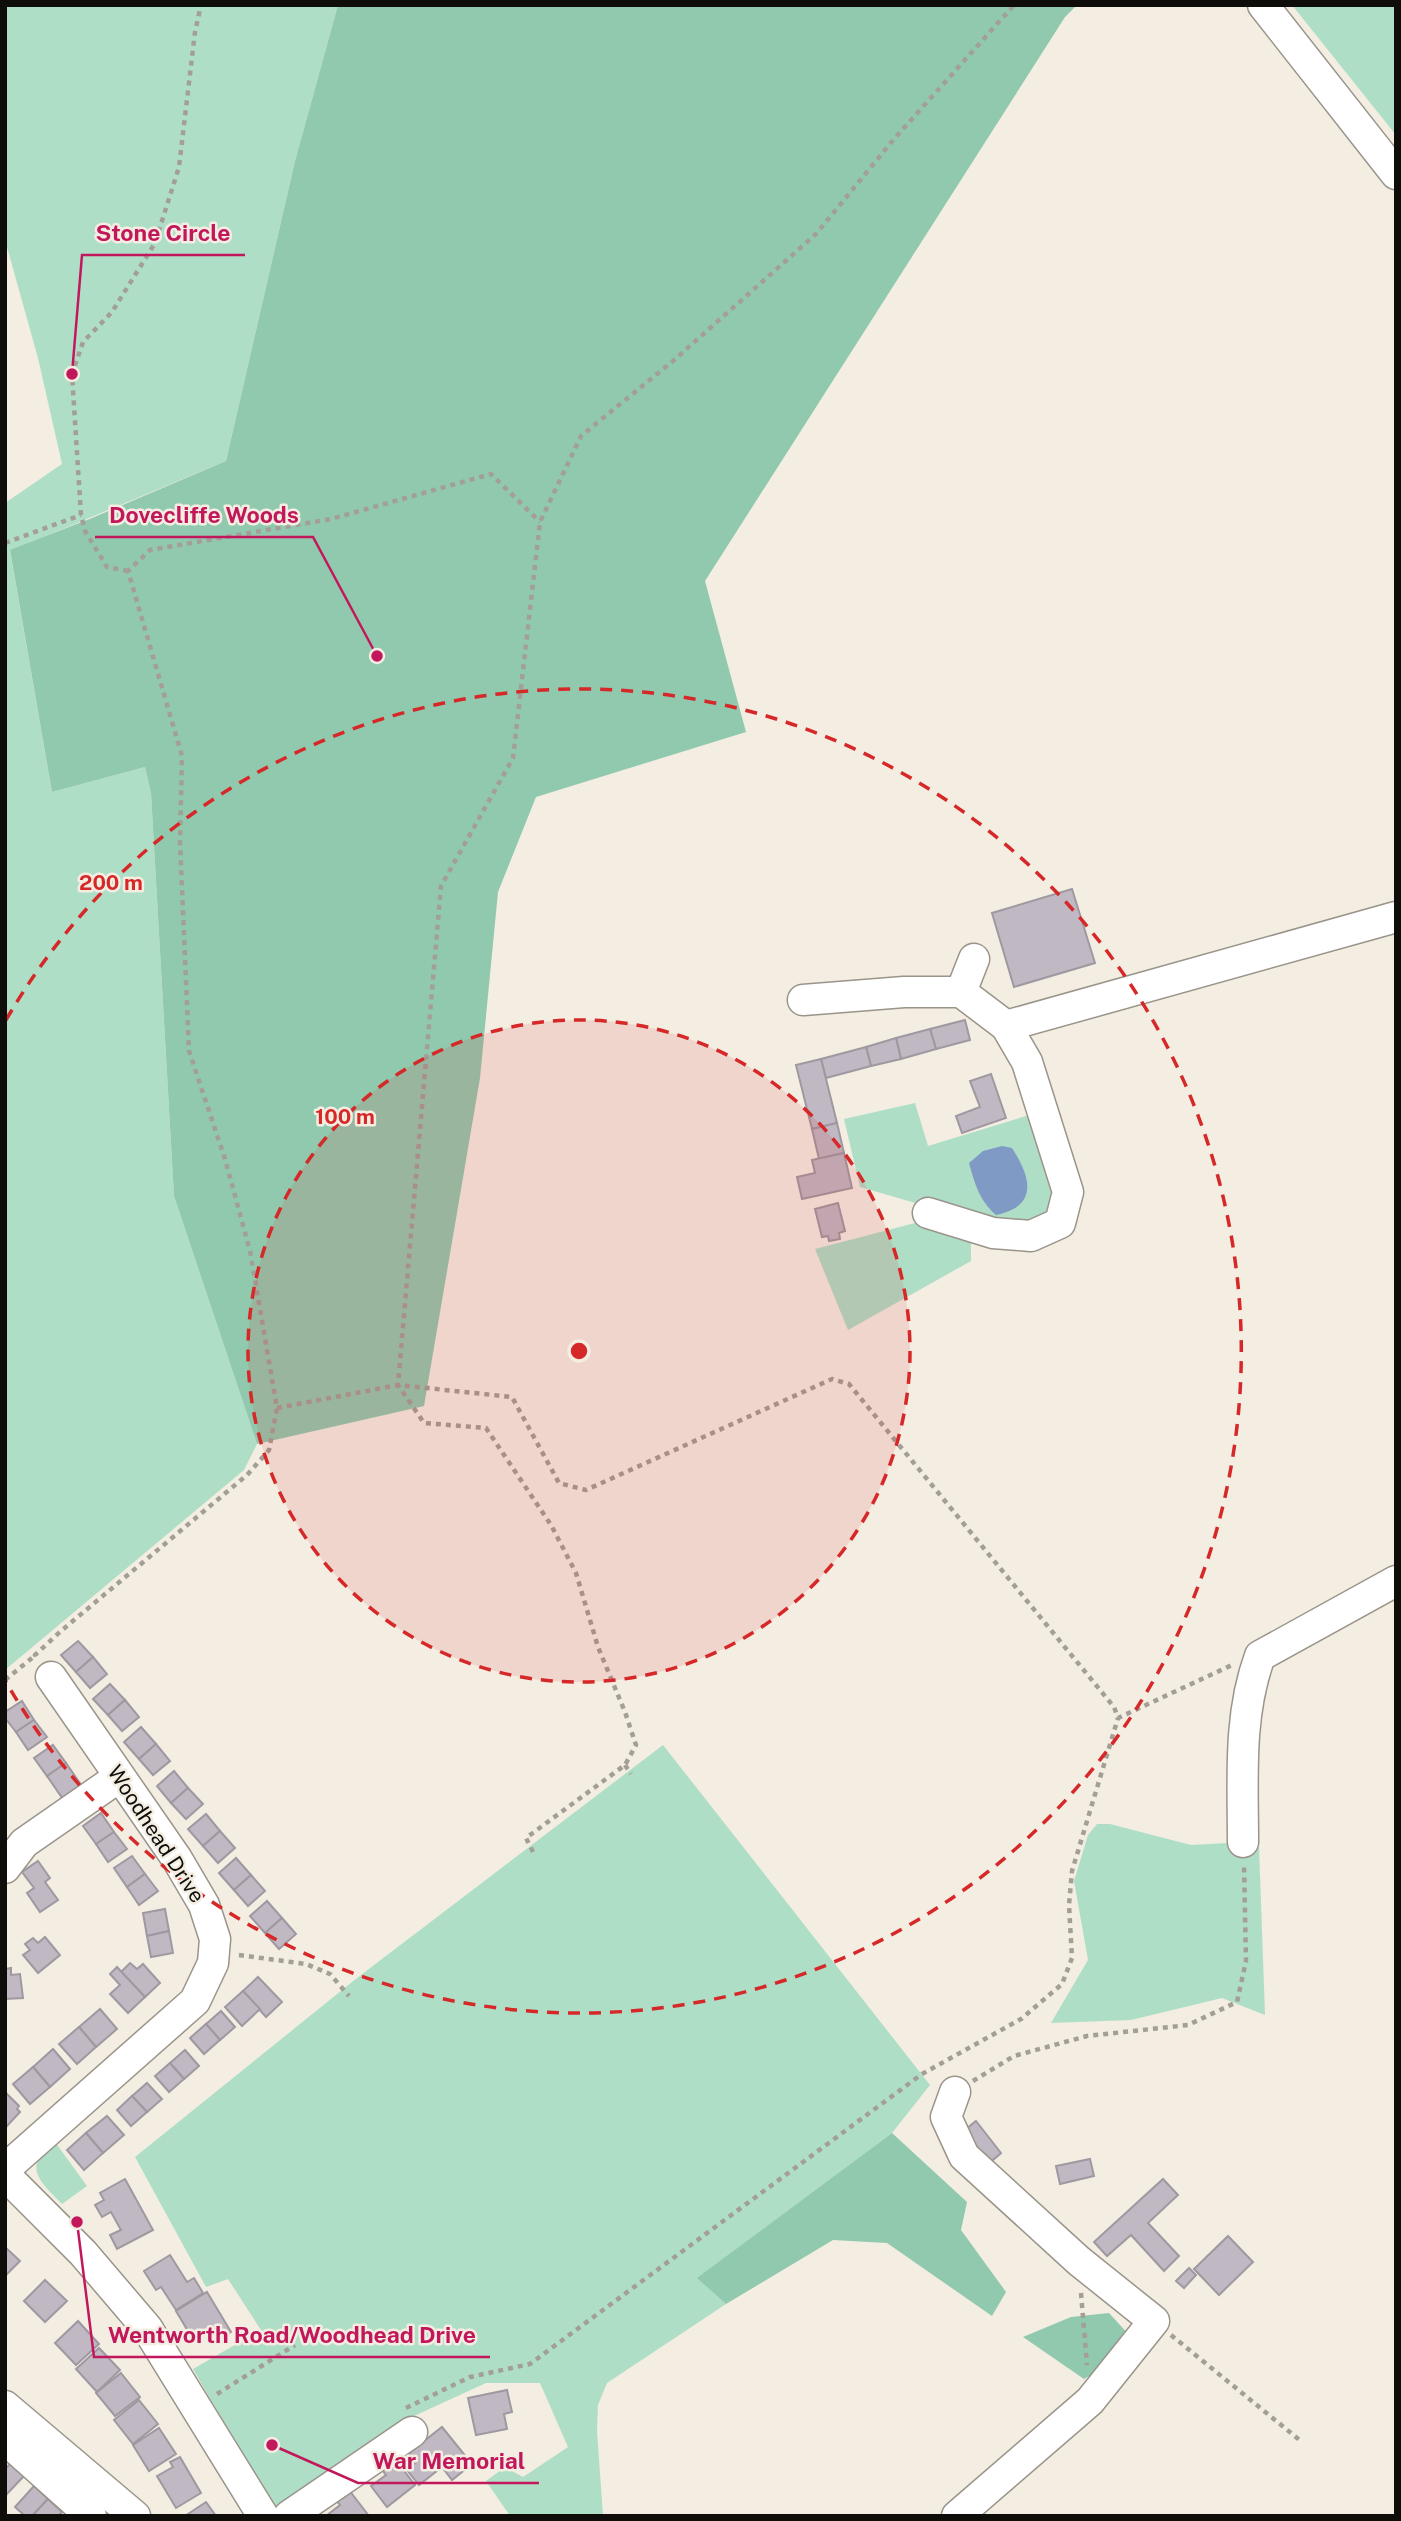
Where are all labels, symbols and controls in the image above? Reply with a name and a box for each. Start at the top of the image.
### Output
callout: Stone Circle [82,211,245,255]
text: Stone Circle [96,219,230,246]
callout: Dovecliffe Woods [95,493,313,537]
text: Dovecliffe Woods [109,501,299,528]
text: 200 m [79,870,143,895]
text: 100 m [315,1104,375,1129]
centre of rings [567,1339,591,1363]
street label: Woodhead Drive [103,1760,210,1907]
callout: Wentworth Road/Woodhead Drive [94,2313,490,2357]
text: Wentworth Road/Woodhead Drive [108,2321,476,2348]
callout: War Memorial [358,2439,539,2483]
text: War Memorial [373,2447,525,2474]

